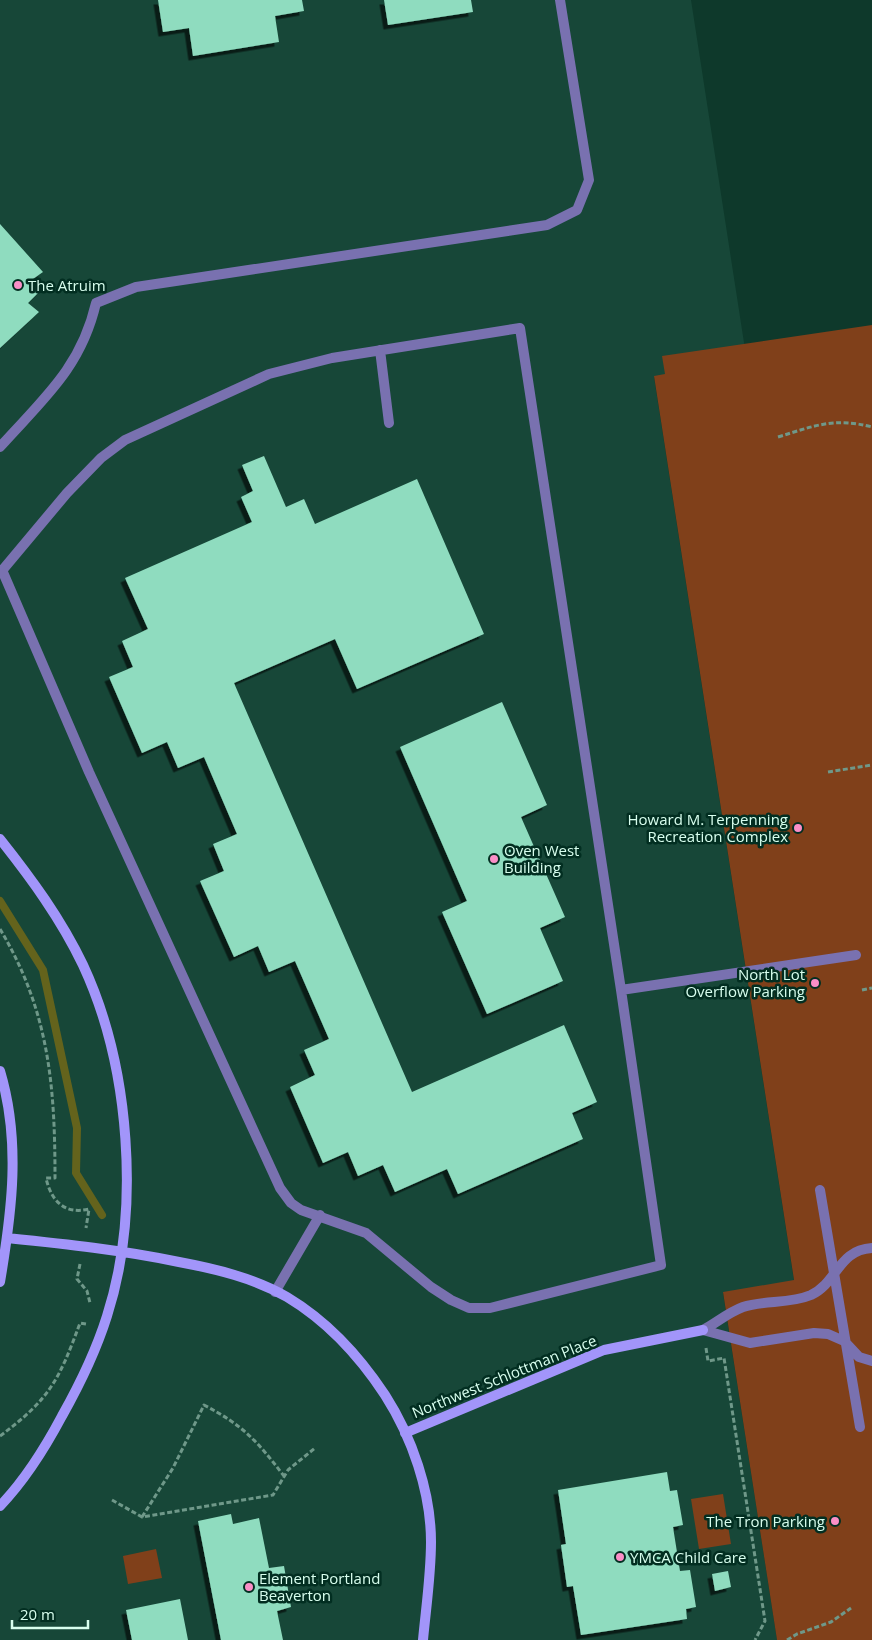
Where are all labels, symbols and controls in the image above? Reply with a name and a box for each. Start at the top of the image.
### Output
place label: The Atruim [28,275,106,295]
marker: The Atruim [12,279,24,291]
place label: Howard M. Terpenning Recreation Complex [627,809,788,846]
marker: Howard M. Terpenning Recreation Complex [792,822,804,834]
place label: Oven West Building [504,840,579,877]
marker: Oven West Building [488,853,500,865]
place label: North Lot Overflow Parking [685,964,805,1001]
marker: North Lot Overflow Parking [809,977,821,989]
street label: Northwest Schlottman Place [409,1330,599,1422]
place label: The Tron Parking [706,1511,825,1531]
marker: The Tron Parking [829,1515,841,1527]
place label: YMCA Child Care [630,1547,746,1567]
marker: YMCA Child Care [614,1551,626,1563]
place label: Element Portland Beaverton [259,1568,380,1605]
marker: Element Portland Beaverton [243,1581,255,1593]
scale bar [12,1598,89,1630]
text: 20 m [20,1604,55,1624]

